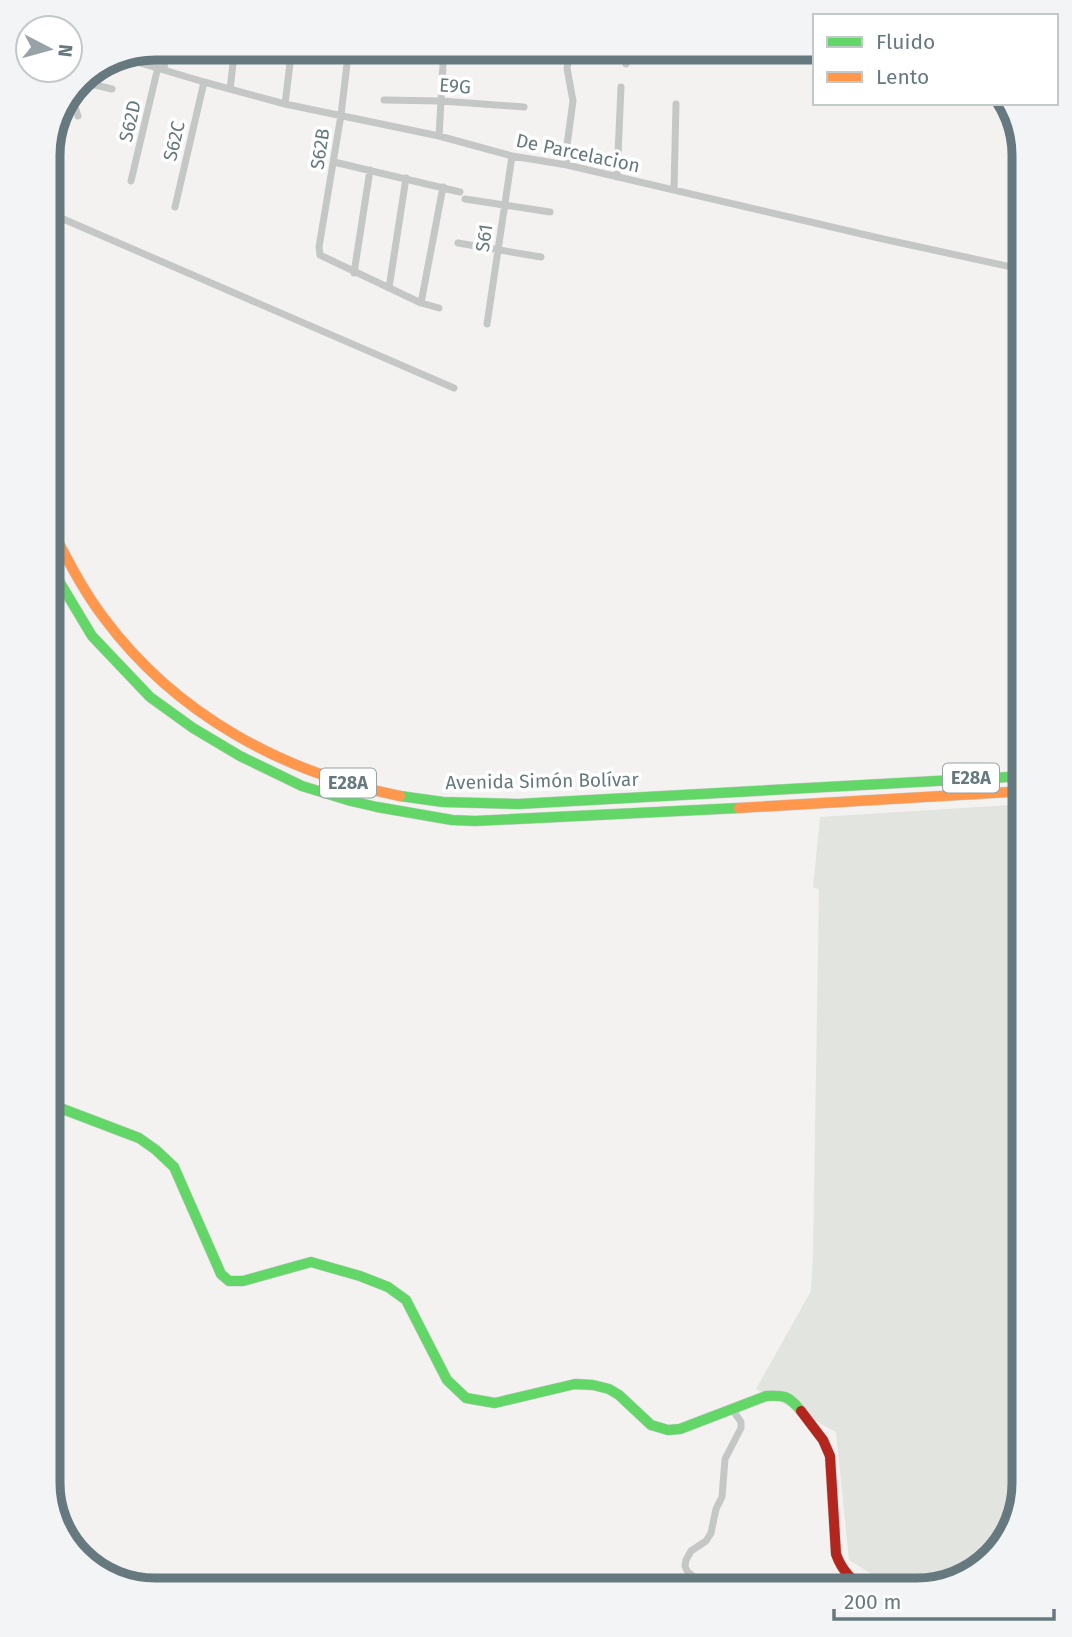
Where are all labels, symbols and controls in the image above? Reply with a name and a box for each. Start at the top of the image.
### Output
north arrow [14,14,84,84]
legend [813,14,1058,105]
text: Fluido [876,29,935,55]
text: N [53,43,78,58]
text: Lento [876,64,929,90]
street label: E9G [438,73,472,99]
street label: S62D [114,98,146,144]
street label: S62C [158,119,190,163]
street label: S62B [305,127,335,171]
street label: De Parcelacion [514,129,642,177]
street label: S61 [471,223,497,253]
road number: E28A [943,764,999,792]
road number: E28A [320,768,376,798]
street label: Avenida Simón Bolívar [445,768,639,794]
scale bar [834,1578,1054,1622]
text: 200 m [844,1589,901,1615]

